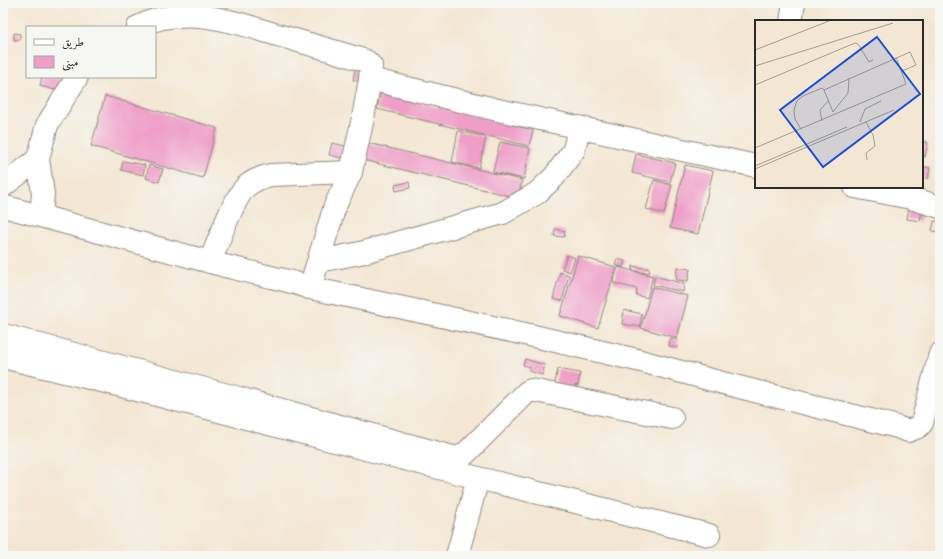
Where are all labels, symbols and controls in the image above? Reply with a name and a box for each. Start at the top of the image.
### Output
inset map [755,20,923,188]
legend [26,26,156,78]
text: طريق [62,34,84,50]
text: مبنى [62,54,78,71]

